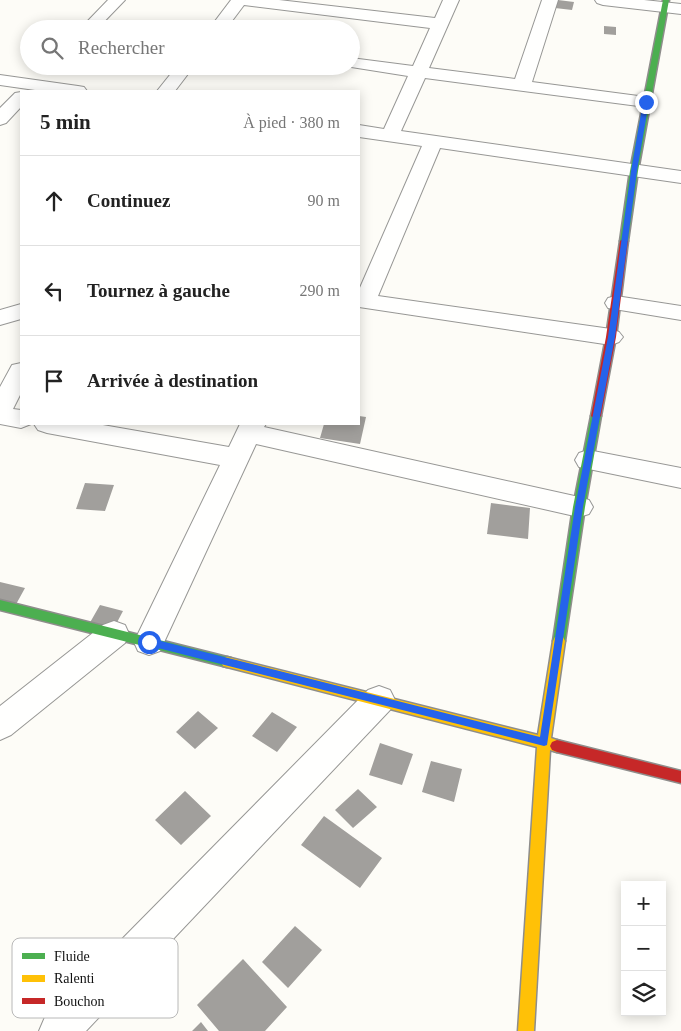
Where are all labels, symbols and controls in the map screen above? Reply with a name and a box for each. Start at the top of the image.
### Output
search box [20,20,360,75]
icon: search [38,34,66,62]
text: Rechercher [78,37,165,58]
route end [635,91,658,114]
text: 5 min [40,110,91,134]
text: À pied · 380 m [243,114,340,131]
icon: ahead [40,187,68,215]
text: Continuez [87,190,170,211]
text: 90 m [308,192,340,209]
icon: left [40,277,68,305]
text: Tournez à gauche [87,280,230,301]
text: 290 m [300,282,340,299]
icon: arrive [40,367,68,395]
text: Arrivée à destination [87,370,258,391]
route start [138,631,161,654]
map controls [621,881,666,1016]
button: + [621,881,666,926]
button: − [621,926,666,971]
legend [12,938,178,1018]
text: Fluide [54,949,90,964]
text: Ralenti [54,971,95,986]
button: layers [621,971,666,1016]
text: Bouchon [54,994,105,1009]

